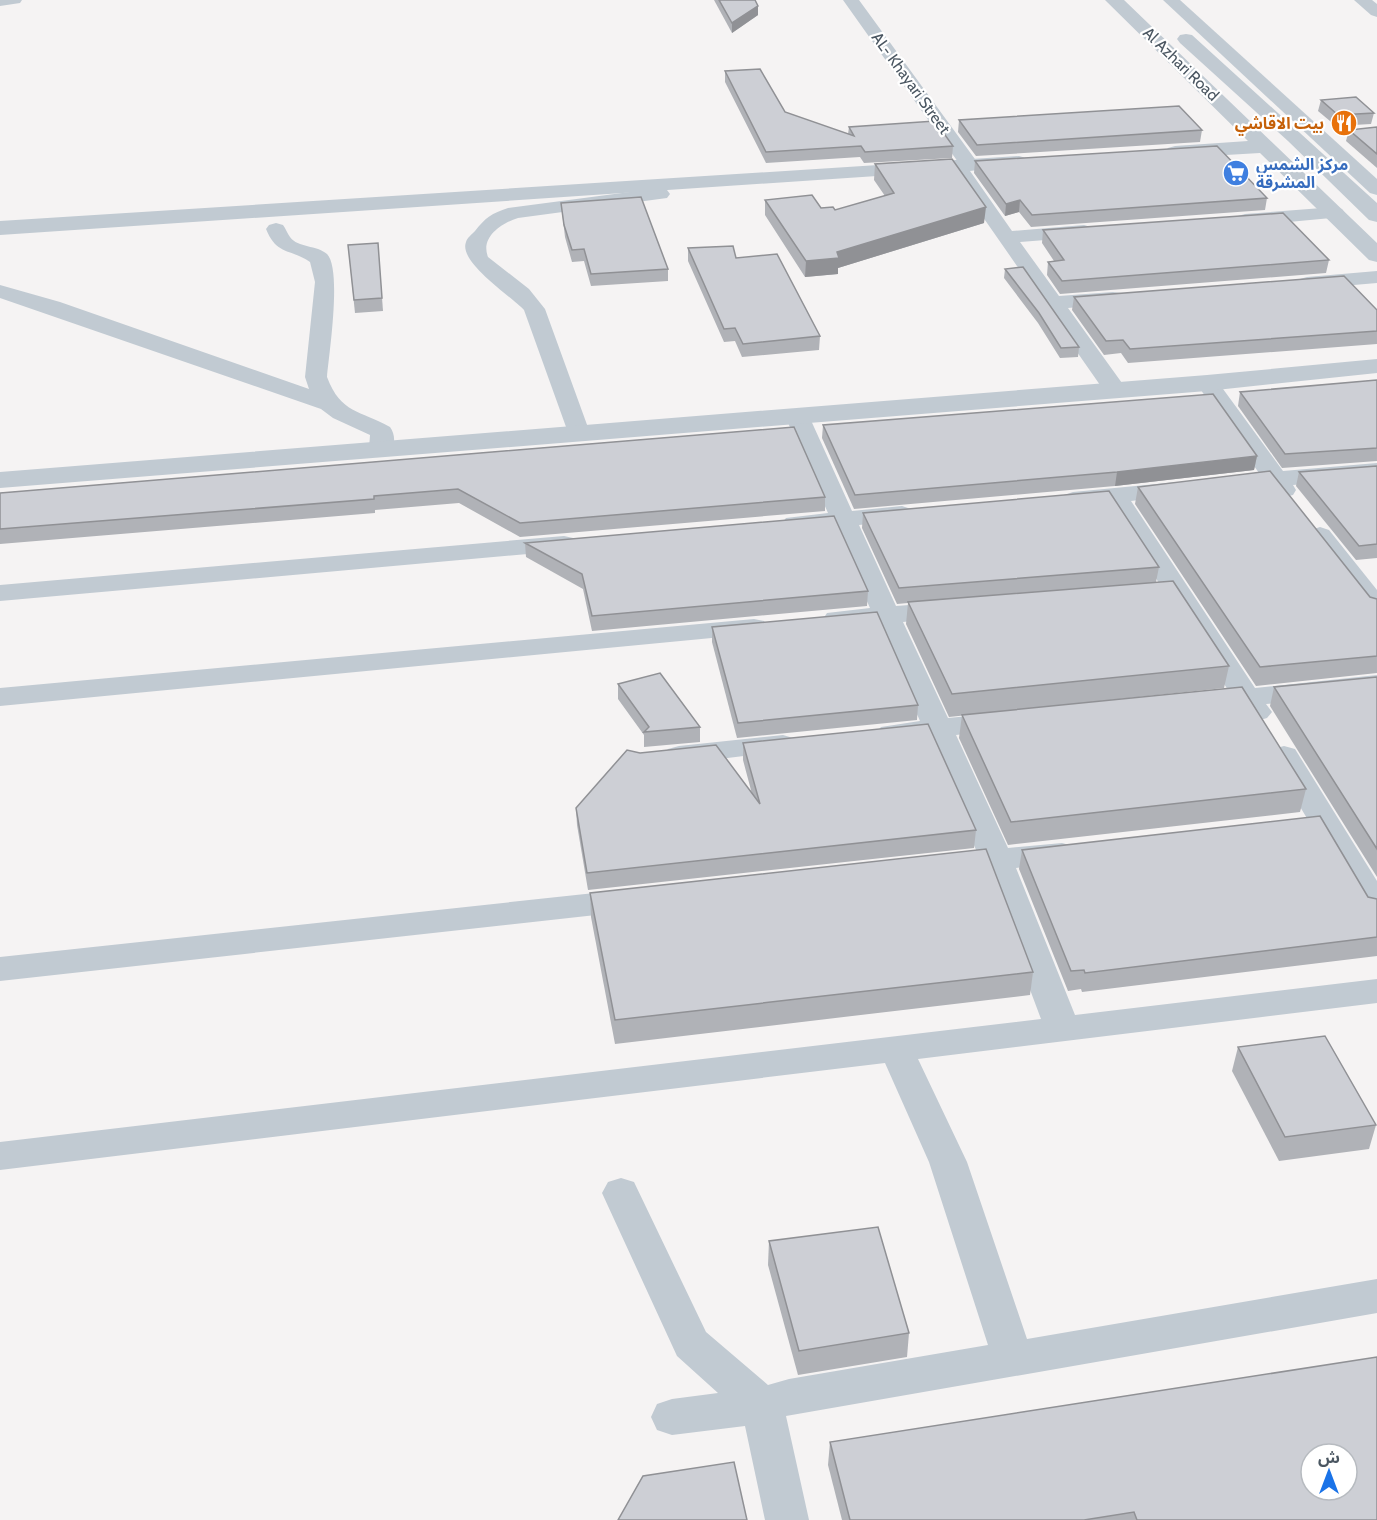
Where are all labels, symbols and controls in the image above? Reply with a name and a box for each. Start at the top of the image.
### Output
street label: Al Azhari Road [1139,23,1223,105]
street label: AL- Khayari Street [868,28,955,138]
restaurant icon: بيت الاقاشي [1329,108,1359,138]
place label: بيت الاقاشي [1235,114,1324,136]
place label: مركز الشمس المشرقة [1256,155,1348,192]
supermarket icon: مركز الشمس المشرقة [1221,158,1251,188]
north arrow [1299,1442,1359,1502]
text: ش [1318,1448,1340,1467]

